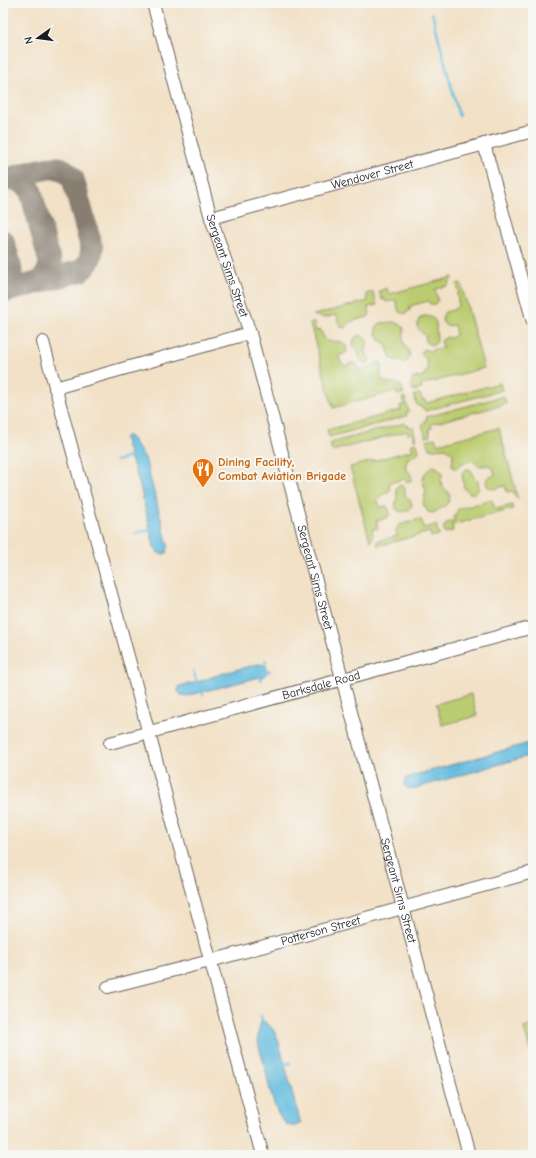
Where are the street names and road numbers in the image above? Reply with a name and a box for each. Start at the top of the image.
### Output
street label: Wendover Street [330,157,415,192]
street label: Sergeant Sims Street [203,213,251,320]
street label: Sergeant Sims Street [294,523,336,632]
street label: Barksdale Road [281,668,362,702]
street label: Sergeant Sims Street [378,836,419,945]
street label: Patterson Street [279,913,362,948]

